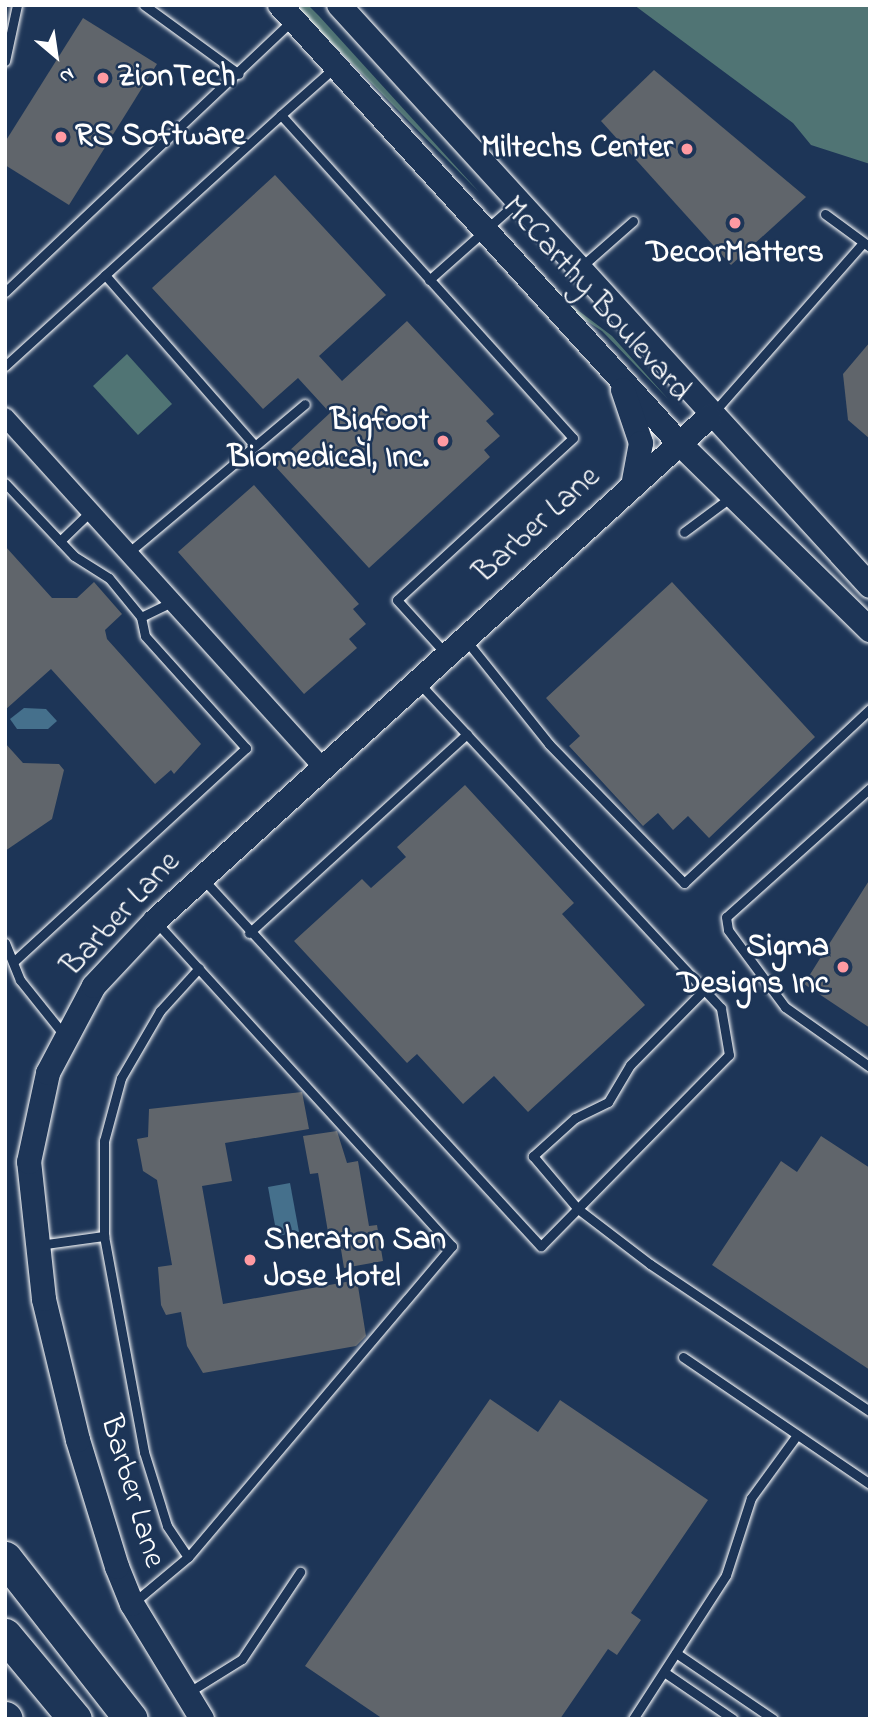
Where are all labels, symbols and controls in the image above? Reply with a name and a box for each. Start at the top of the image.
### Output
north arrow [21,21,91,91]
place label: ZionTech [117,59,235,97]
text: N [54,60,79,90]
marker: ZionTech [95,70,111,86]
place label: RS Software [75,118,245,156]
marker: RS Software [53,129,69,145]
place label: Miltechs Center [481,130,673,168]
marker: Miltechs Center [679,141,695,157]
street label: McCarthy Boulevard [492,189,698,411]
marker: DecorMatters [727,215,743,231]
place label: DecorMatters [646,235,824,273]
place label: Bigfoot Biomedical, Inc. [228,404,429,479]
marker: Bigfoot Biomedical, Inc. [435,433,451,449]
street label: Barber Lane [467,459,609,593]
street label: Barber Lane [54,844,190,986]
place label: Sigma Designs Inc [677,930,829,1005]
marker: Sigma Designs Inc [835,959,851,975]
place label: Sheraton San Jose Hotel [264,1223,446,1298]
marker: Sheraton San Jose Hotel [242,1252,258,1268]
street label: Barber Lane [90,1411,172,1573]

